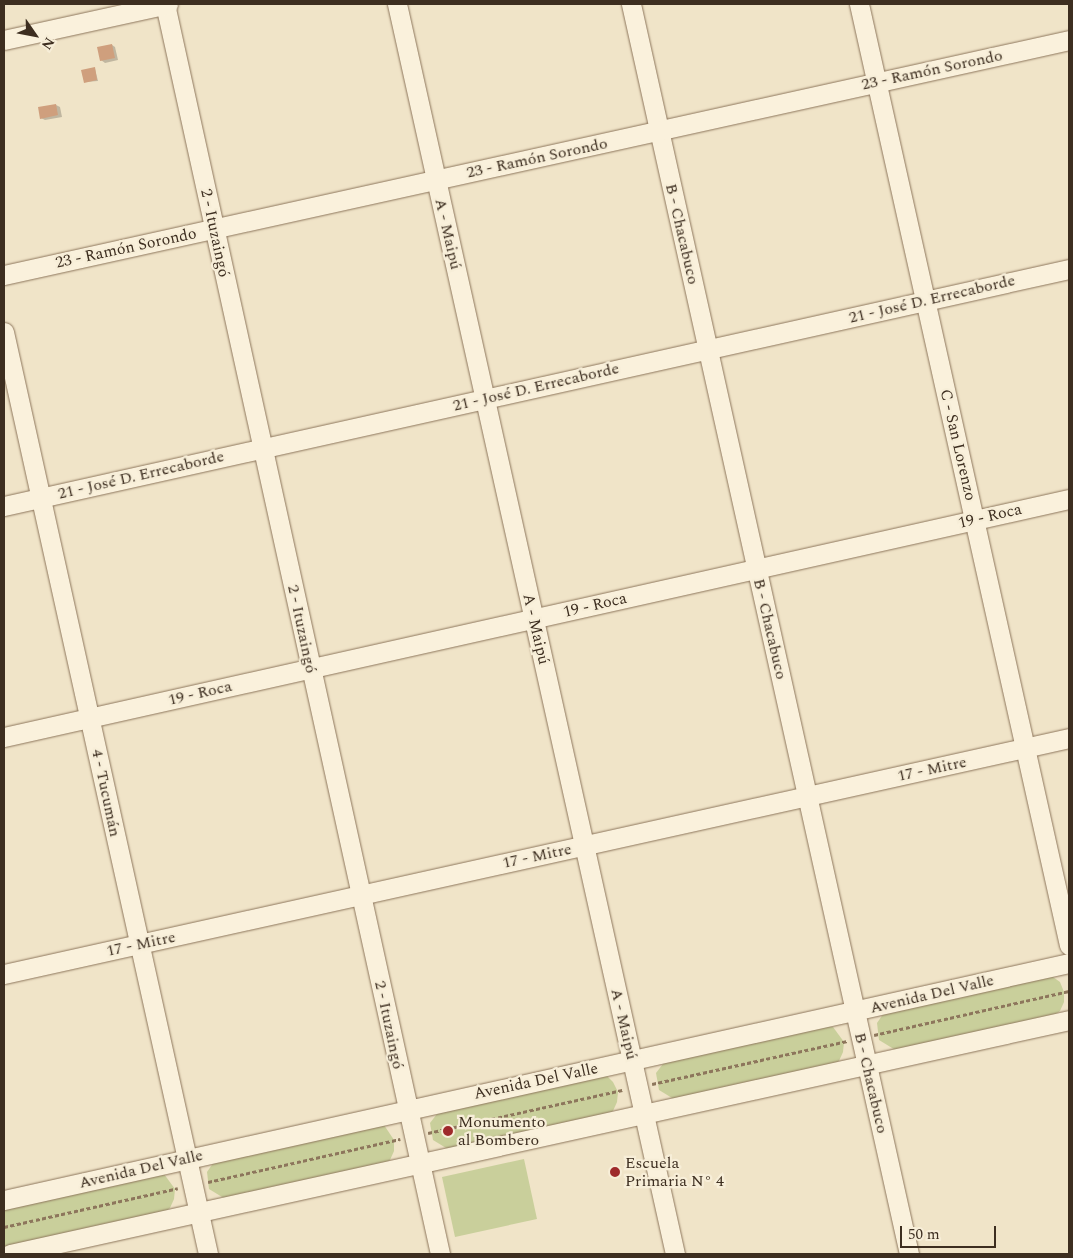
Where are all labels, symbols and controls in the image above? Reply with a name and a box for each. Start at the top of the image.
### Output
north arrow [10,10,60,60]
text: N [36,33,60,54]
street label: 23 - Ramón Sorondo [860,46,1004,94]
street label: 23 - Ramón Sorondo [465,134,609,182]
street label: B - Chacabuco [661,182,703,286]
street label: 2 - Ituzaingó [196,187,234,279]
street label: A - Maipú [431,197,465,271]
street label: 23 - Ramón Sorondo [54,224,198,272]
street label: 21 - José D. Errecaborde [847,271,1017,327]
street label: 21 - José D. Errecaborde [451,359,621,415]
street label: C - San Lorenzo [936,387,980,503]
street label: 21 - José D. Errecaborde [56,447,226,503]
street label: 19 - Roca [956,499,1024,533]
street label: B - Chacabuco [749,577,791,681]
street label: 2 - Ituzaingó [283,583,321,675]
street label: 19 - Roca [561,588,629,622]
street label: A - Maipú [519,592,553,666]
street label: 19 - Roca [166,676,234,710]
street label: 4 - Tucumán [87,747,125,839]
street label: 17 - Mitre [896,752,968,786]
street label: 17 - Mitre [501,839,573,873]
street label: 17 - Mitre [105,927,177,961]
street label: Avenida Del Valle [868,970,996,1018]
street label: 2 - Ituzaingó [370,979,408,1071]
street label: A - Maipú [607,987,641,1061]
street label: B - Chacabuco [850,1031,892,1135]
street label: Avenida Del Valle [472,1058,600,1104]
place label: Monumento al Bombero [458,1112,545,1150]
marker: Monumento al Bombero [442,1125,454,1137]
street label: Avenida Del Valle [77,1145,205,1193]
place label: Escuela Primaria N° 4 [625,1153,724,1191]
marker: Escuela Primaria N° 4 [609,1166,621,1178]
scale bar [903,1216,999,1248]
text: 50 m [908,1223,940,1246]

